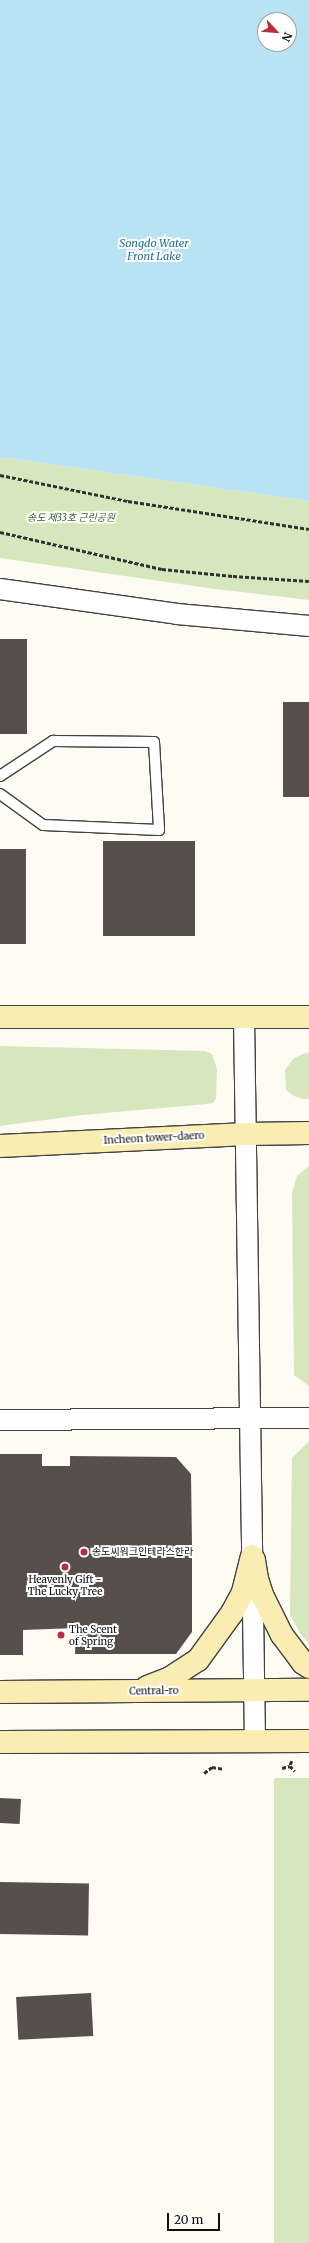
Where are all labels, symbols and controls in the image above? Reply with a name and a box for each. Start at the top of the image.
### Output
north arrow [257,12,297,52]
text: N [279,30,295,44]
water label: Songdo Water Front Lake [119,237,189,263]
park label: 송도 제33호 근린공원 [27,512,115,524]
street label: Incheon tower-daero [103,1129,205,1147]
place label: 송도씨워크인테라스한라 [92,1546,193,1558]
marker: 송도씨워크인테라스한라 [79,1547,89,1557]
marker: Heavenly Gift - The Lucky Tree [60,1562,70,1572]
place label: Heavenly Gift - The Lucky Tree [28,1573,102,1596]
place label: The Scent of Spring [69,1623,117,1646]
marker: The Scent of Spring [56,1630,66,1640]
street label: Central-ro [129,1685,179,1697]
scale bar [169,2205,222,2231]
text: 20 m [174,2212,203,2227]

